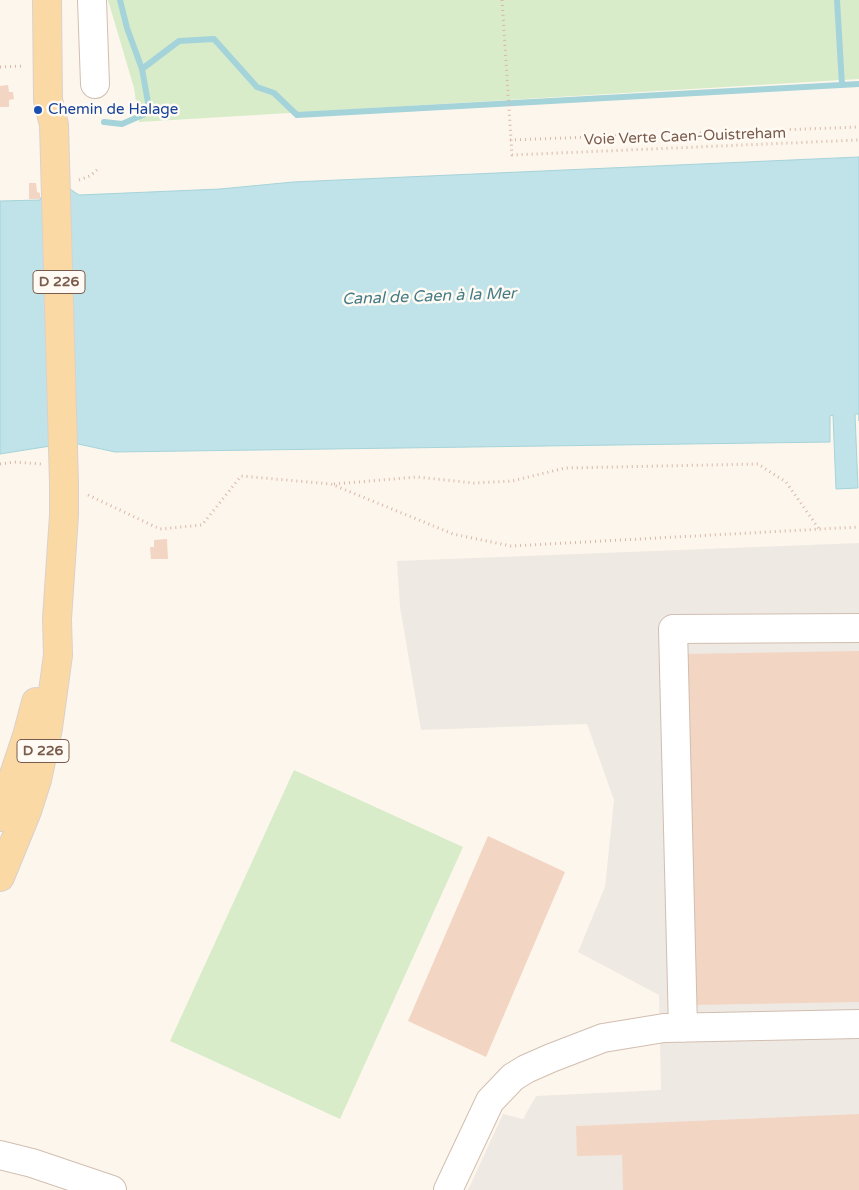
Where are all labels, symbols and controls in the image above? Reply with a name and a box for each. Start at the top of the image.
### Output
place label: Chemin de Halage [48,101,178,119]
marker: Chemin de Halage [32,104,44,116]
street label: Voie Verte Caen-Ouistreham [584,124,786,150]
road number: D 226 [33,270,85,294]
water label: Canal de Caen à la Mer [342,284,516,310]
road number: D 226 [17,739,69,762]

